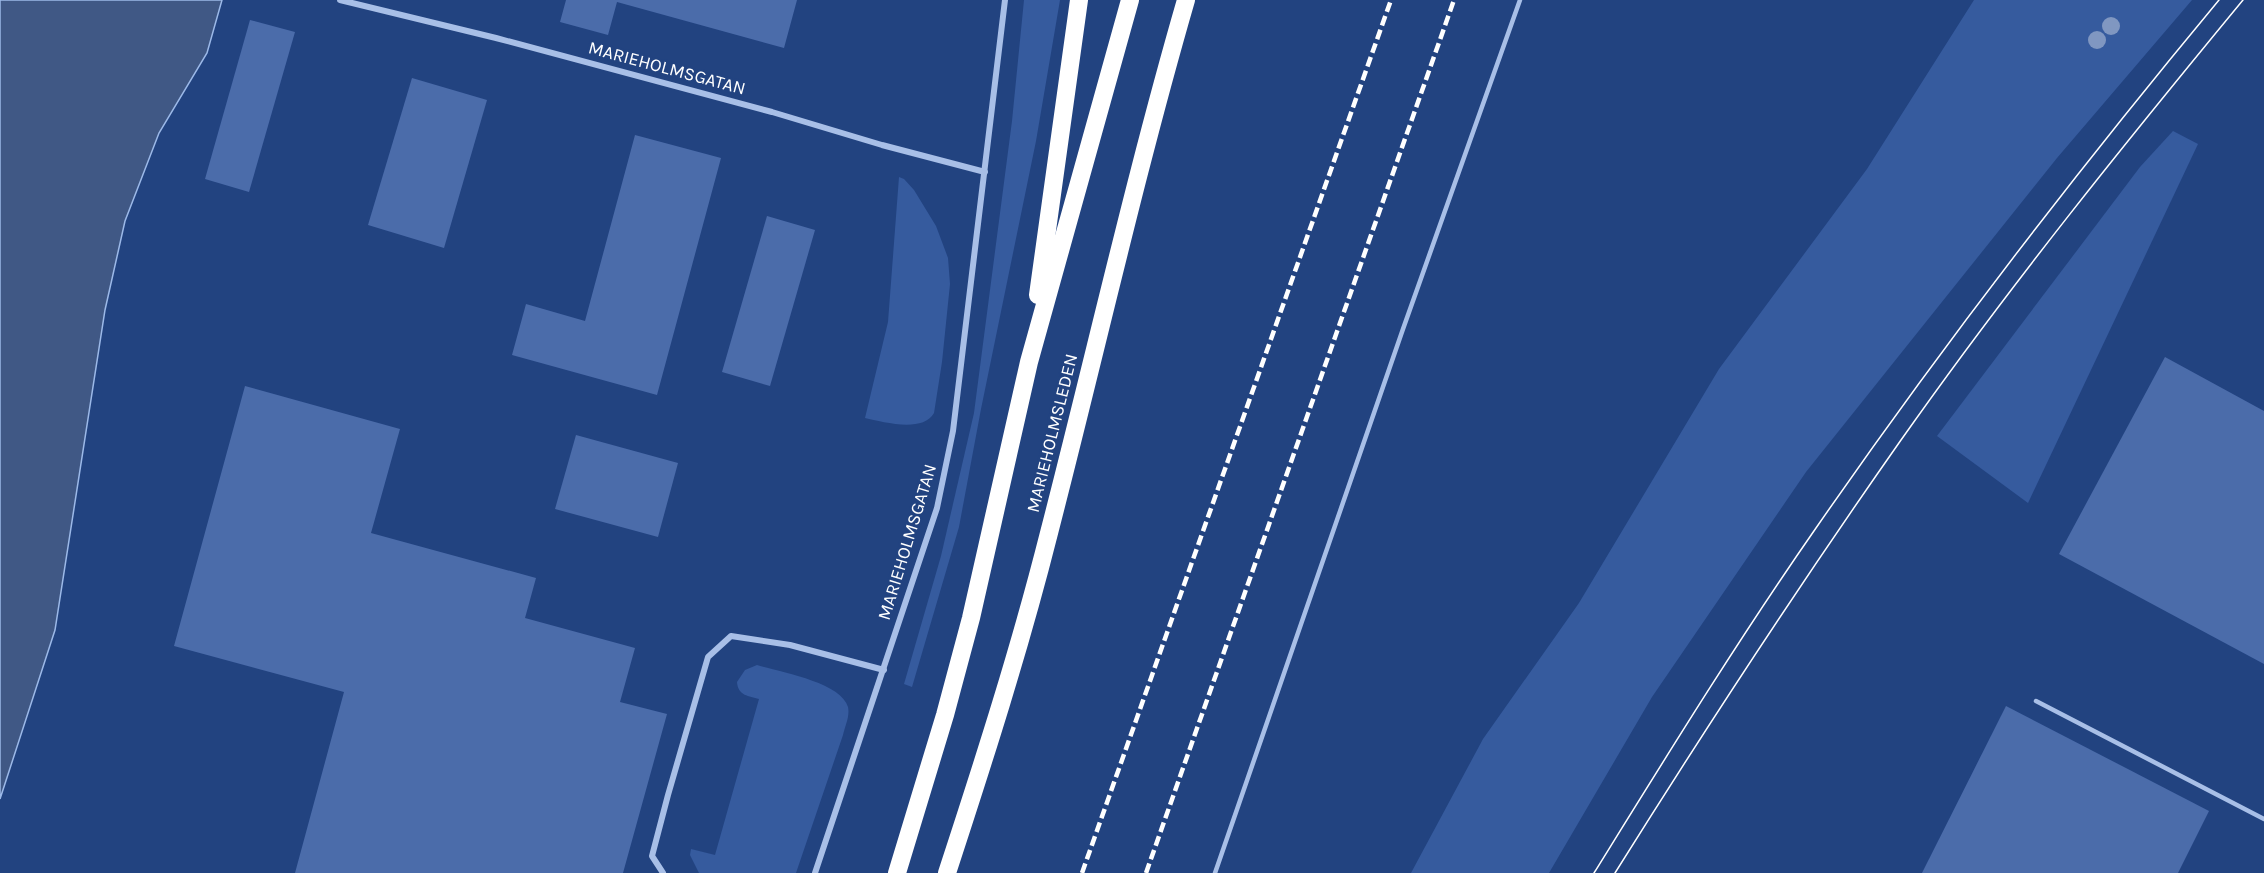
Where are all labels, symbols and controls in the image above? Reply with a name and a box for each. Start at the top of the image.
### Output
street label: MARIEHOLMSGATAN [586,36,748,100]
street label: MARIEHOLMSLEDEN [1022,351,1082,515]
street label: MARIEHOLMSGATAN [873,461,941,623]

